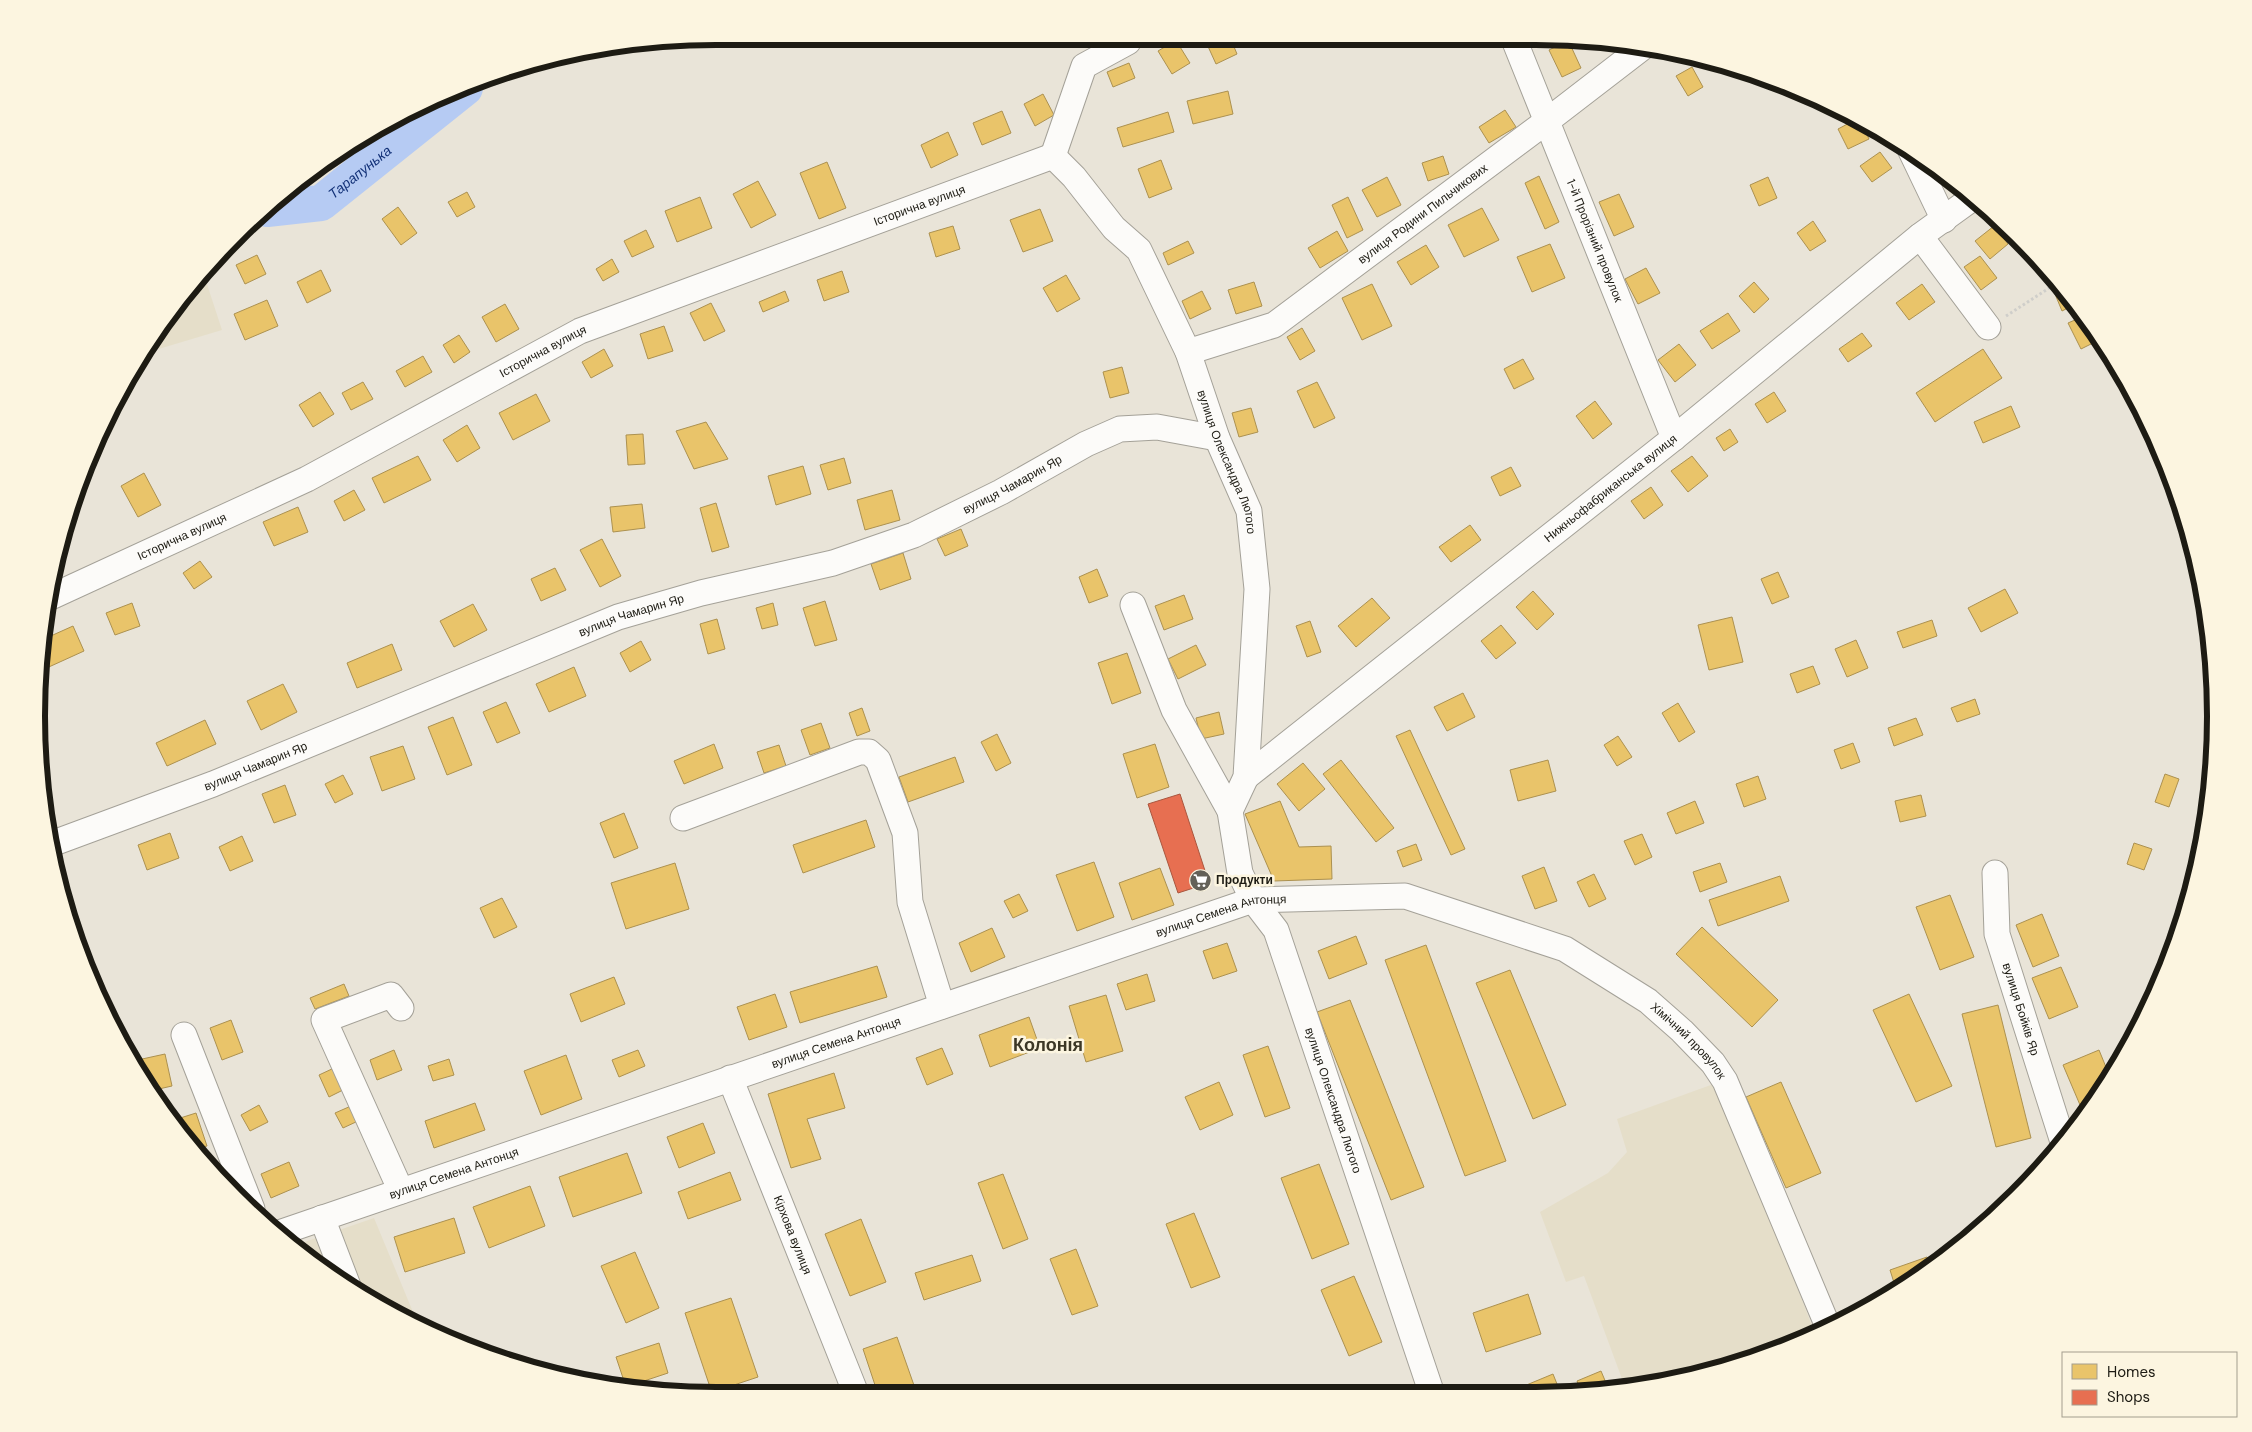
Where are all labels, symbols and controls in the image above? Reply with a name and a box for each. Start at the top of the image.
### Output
water label: Тарапунька [325,141,395,203]
street label: вулиця Родини Пильчикових [1355,160,1491,268]
street label: 1-й Прорізний провулок [1563,177,1627,305]
street label: Історична вулиця [871,181,967,230]
street label: Історична вулиця [497,321,588,381]
street label: вулиця Олександра Лютого [1193,388,1259,535]
street label: Нижньофабриканська вулиця [1541,431,1680,546]
street label: вулиця Чамарин Яр [960,451,1065,518]
street label: Історична вулиця [135,509,229,564]
street label: вулиця Чамарин Яр [576,590,686,640]
street label: вулиця Чамарин Яр [202,738,310,795]
supermarket icon: Продукти [1188,868,1212,892]
place label: Продукти [1216,872,1273,888]
street label: вулиця Семена Антонця [1154,891,1287,941]
street label: вулиця Бойків Яр [1999,961,2043,1058]
street label: Хімічний провулок [1647,999,1730,1083]
street label: вулиця Семена Антонця [769,1013,903,1072]
street label: вулиця Олександра Лютого [1301,1025,1365,1176]
district label: Колонія [1013,1033,1083,1057]
street label: вулиця Семена Антонця [387,1144,521,1203]
street label: Кірхова вулиця [770,1193,816,1277]
legend [2062,1352,2237,1417]
text: Homes [2107,1362,2156,1382]
text: Shops [2107,1387,2150,1407]

